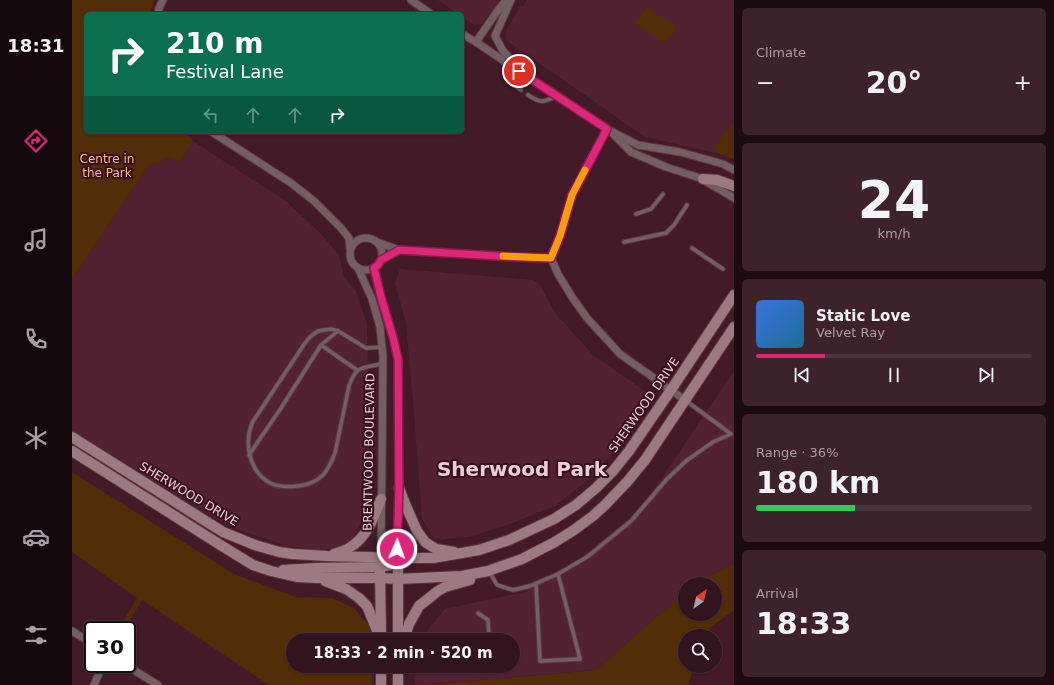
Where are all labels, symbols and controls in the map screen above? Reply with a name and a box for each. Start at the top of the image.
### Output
text: 210 m [166,27,263,60]
icon: right [100,28,152,80]
text: 18:31 [7,35,65,56]
text: Climate [756,45,806,60]
pin [502,54,536,88]
icon: arrive [508,60,530,82]
text: Festival Lane [166,61,284,82]
text: 20° [866,65,922,100]
text: − [756,70,774,95]
text: + [1014,70,1032,95]
icon: left [200,104,222,126]
icon: ahead [242,104,264,126]
icon: ahead [284,104,306,126]
icon: right [326,104,348,126]
icon: directions [22,127,50,155]
park label: Centre in the Park [80,152,134,180]
text: 24 [858,170,930,230]
icon: music [22,226,50,254]
text: km/h [878,226,910,241]
text: Static Love [816,307,910,325]
icon: phone [22,325,50,353]
text: Velvet Ray [816,325,885,340]
street label: SHERWOOD DRIVE [606,355,682,455]
icon: previous [791,364,813,386]
icon: pause [883,364,905,386]
icon: next [975,364,997,386]
street label: BRENTWOOD BOULEVARD [361,373,377,531]
icon: climate [22,424,50,452]
text: Range · 36% [756,445,839,460]
district label: Sherwood Park [437,457,608,481]
street label: SHERWOOD DRIVE [137,459,241,529]
text: 180 km [756,465,880,500]
icon: car [22,523,50,551]
position arrow [376,528,418,570]
north arrow [678,577,722,621]
map controls [678,577,722,673]
text: Arrival [756,586,798,601]
text: 18:33 [756,606,852,641]
icon: filters [22,621,50,649]
speed limit sign: 30 [84,621,136,673]
button: search [678,629,722,673]
text: 18:33 · 2 min · 520 m [313,644,493,662]

